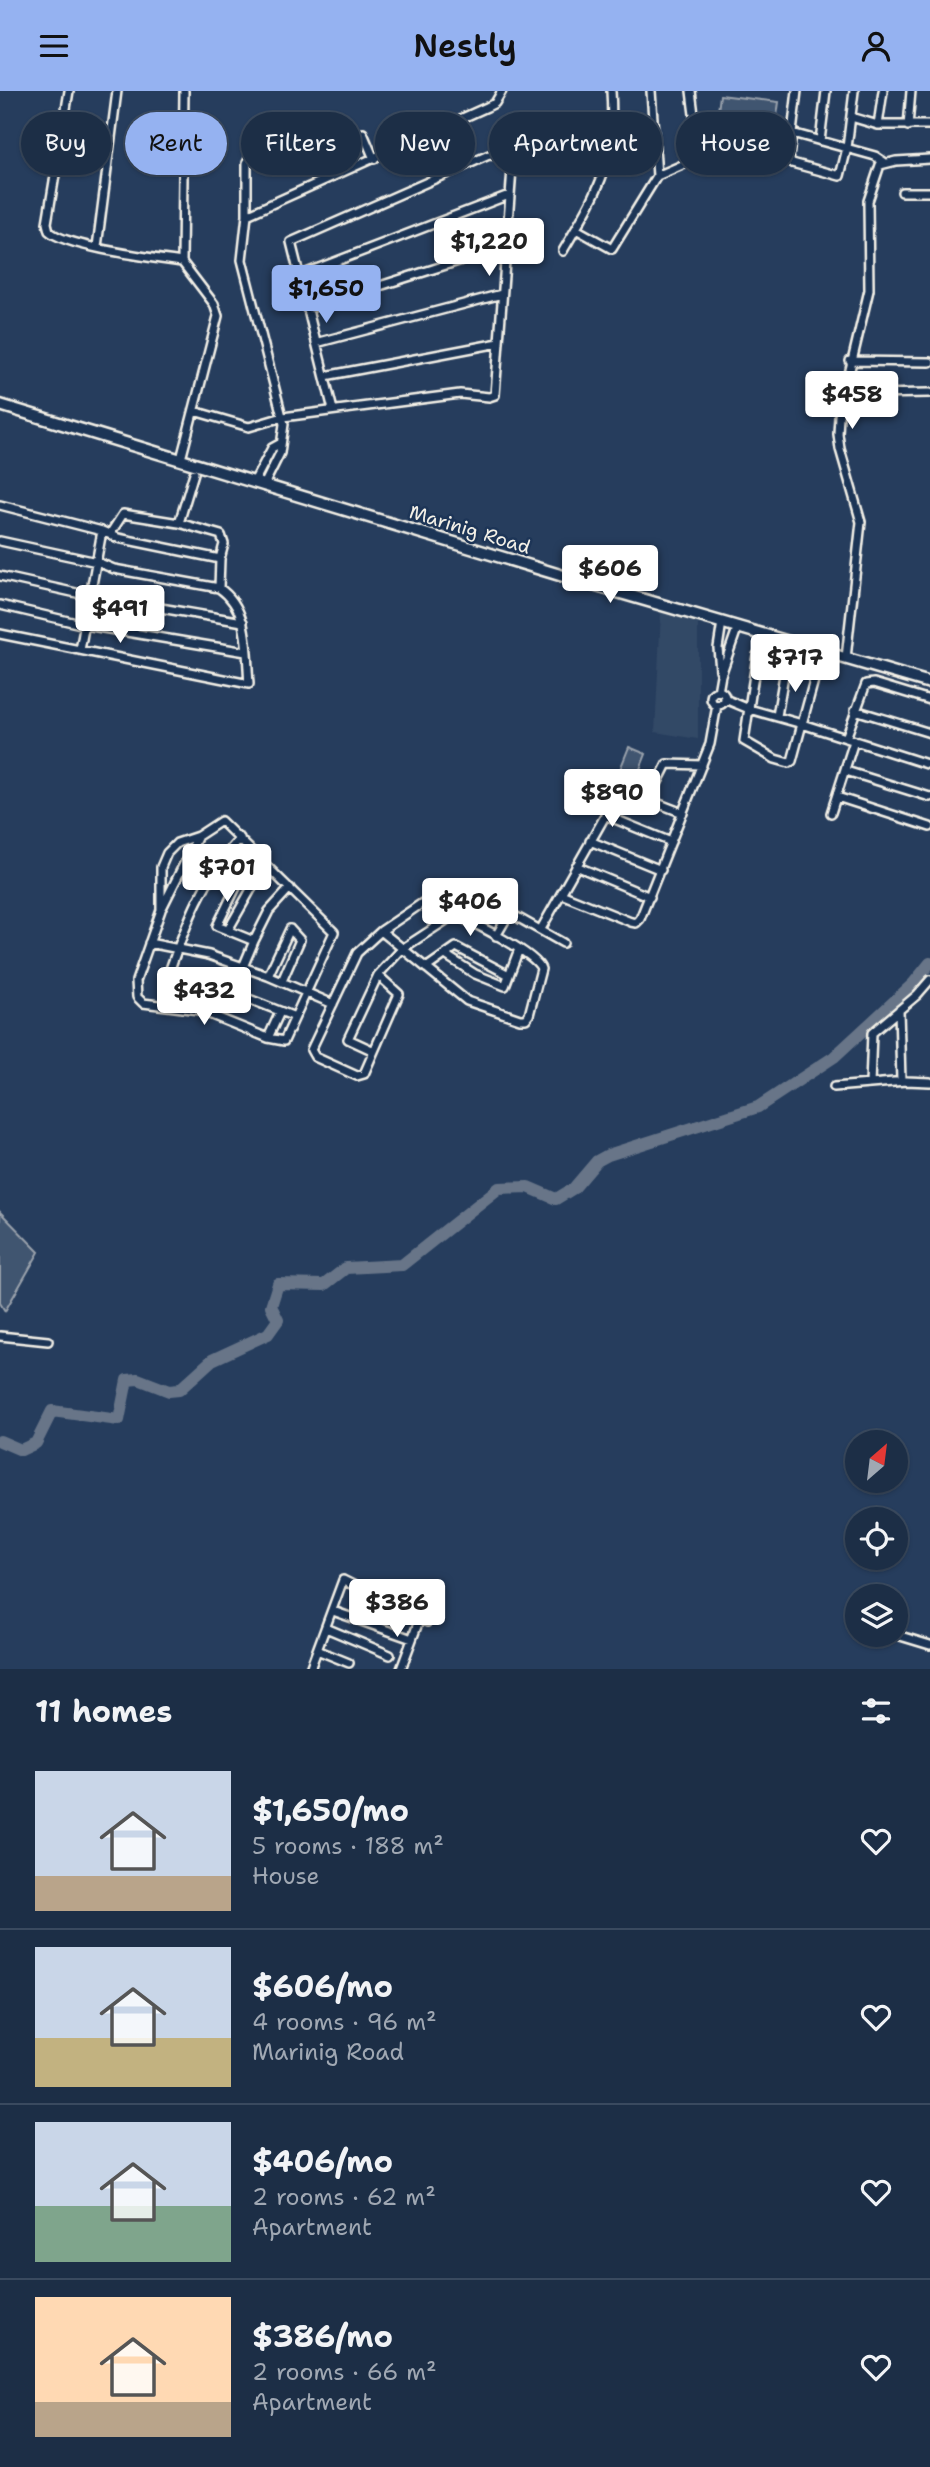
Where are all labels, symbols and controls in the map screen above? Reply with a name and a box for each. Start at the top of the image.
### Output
text: Nestly [413,24,517,67]
icon: menu [35,27,73,65]
icon: person [857,27,895,65]
chip: Buy [21,112,111,175]
chip: Rent [125,112,227,175]
chip: Filters [241,112,361,175]
chip: New [375,112,475,175]
chip: Apartment [489,112,662,175]
chip: House [676,112,795,175]
pin: $1,220 [432,219,546,278]
text: $1,220 [450,226,528,256]
pin: $1,650 [269,265,383,325]
text: $1,650 [288,273,364,303]
pin: $458 [811,371,893,431]
text: $458 [821,379,883,409]
street label: Marinig Road [406,499,534,560]
pin: $606 [569,545,651,605]
text: $606 [578,553,642,583]
pin: $491 [79,585,161,645]
text: $491 [91,593,149,623]
pin: $717 [754,635,836,694]
text: $717 [767,642,823,672]
pin: $890 [571,769,653,829]
text: $890 [580,777,644,807]
pin: $701 [186,845,268,904]
text: $701 [198,852,256,882]
pin: $406 [429,879,511,938]
text: $406 [438,886,502,916]
pin: $432 [163,967,245,1027]
text: $432 [173,975,235,1005]
north arrow [845,1430,908,1493]
map controls [845,1430,908,1647]
button: locate [845,1507,908,1570]
pin: $386 [356,1579,438,1639]
button: layers [845,1584,908,1647]
text: $386 [365,1587,429,1617]
text: 11 homes [35,1691,172,1732]
icon: filters [857,1692,895,1730]
text: $1,650/mo [252,1790,409,1831]
icon: home [91,1799,175,1883]
icon: heart [857,1822,895,1860]
text: 5 rooms · 188 m² [252,1831,444,1861]
text: House [252,1861,320,1891]
text: $606/mo [252,1966,393,2007]
icon: home [91,1975,175,2059]
icon: heart [857,1998,895,2036]
text: 4 rooms · 96 m² [252,2007,437,2037]
text: Marinig Road [252,2037,404,2067]
text: $406/mo [252,2141,393,2182]
icon: home [91,2150,175,2234]
icon: heart [857,2173,895,2211]
text: 2 rooms · 62 m² [252,2182,436,2212]
text: Apartment [252,2212,372,2242]
text: $386/mo [252,2316,393,2357]
icon: home [91,2325,175,2409]
icon: heart [857,2348,895,2386]
text: 2 rooms · 66 m² [252,2357,437,2387]
text: Apartment [252,2387,372,2417]

